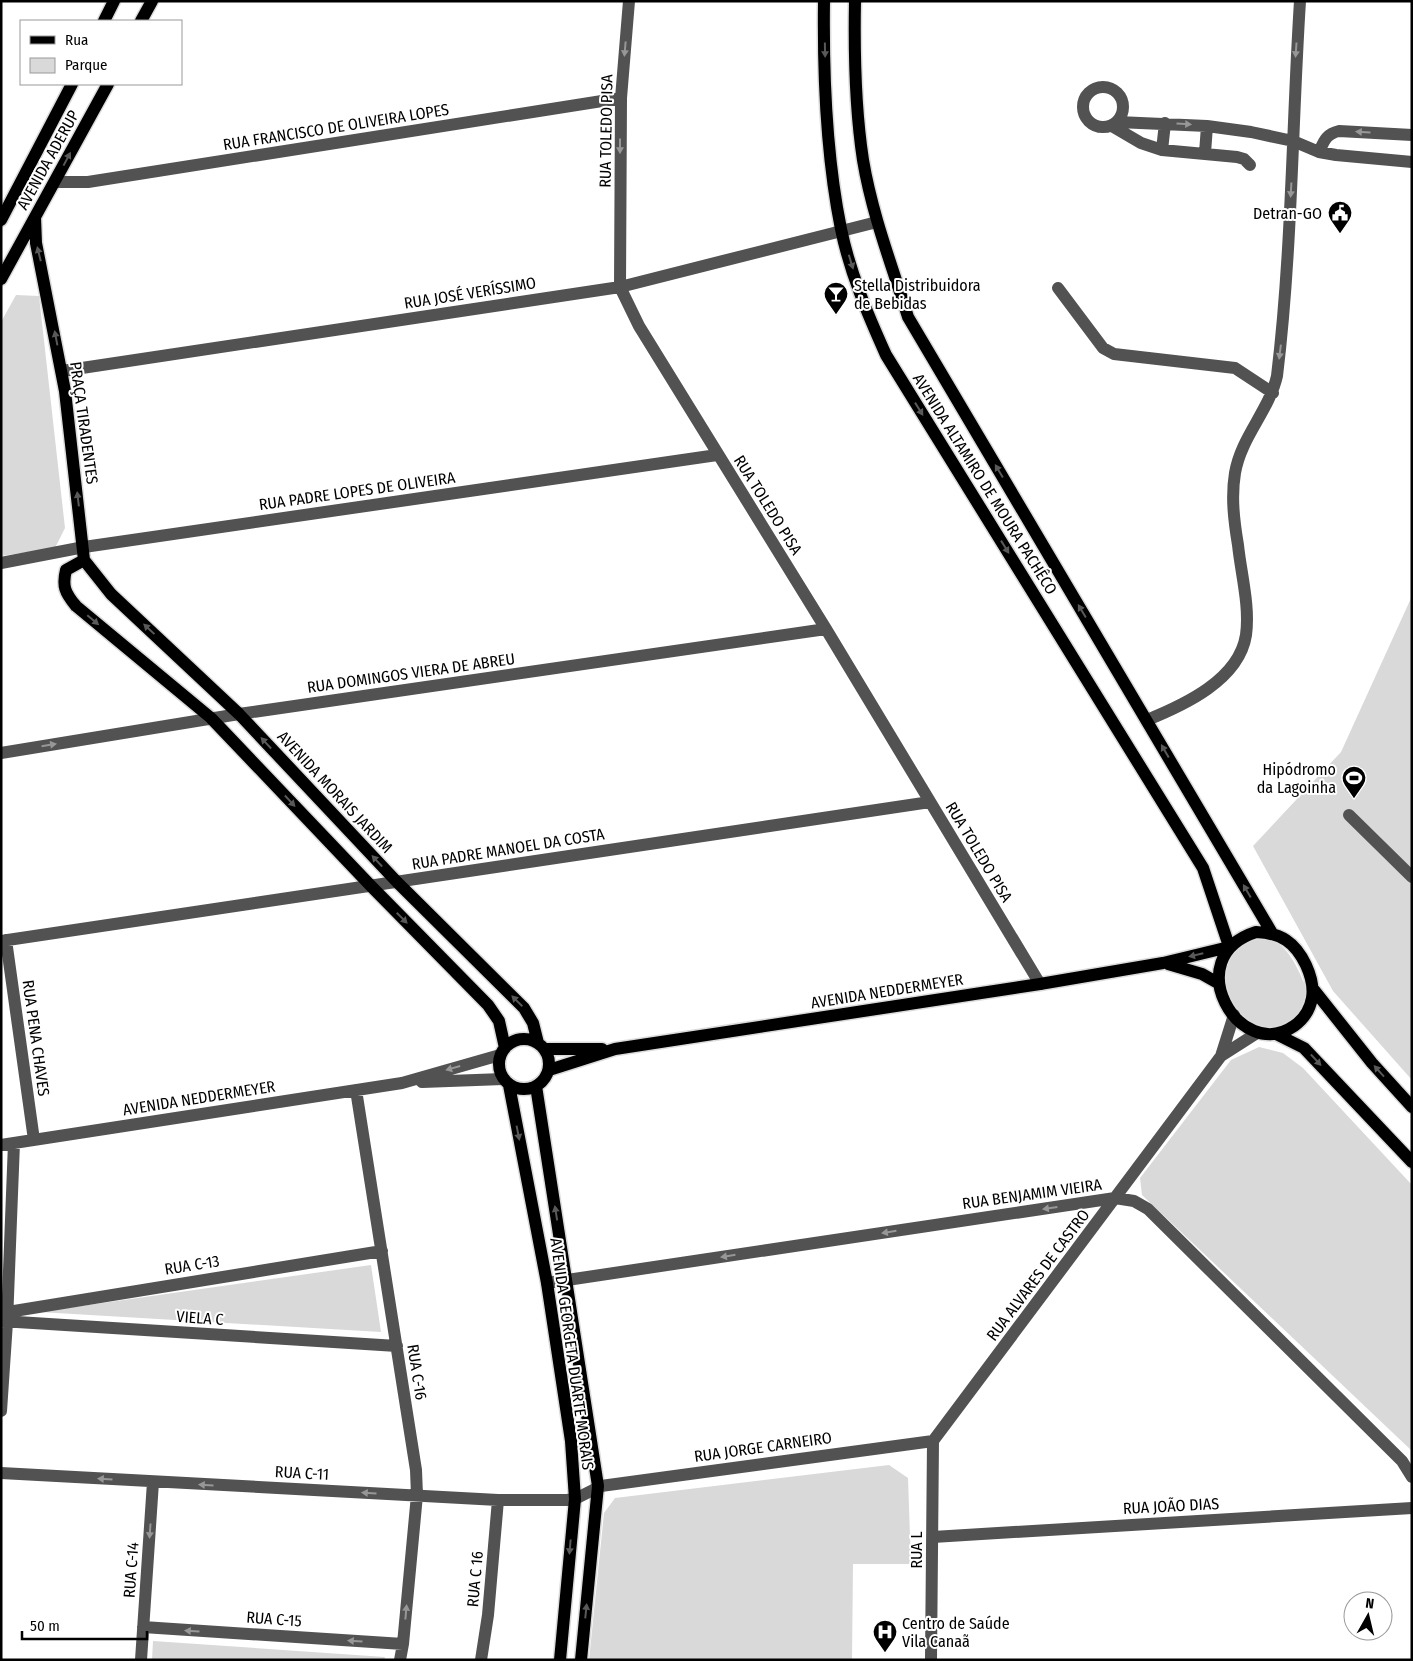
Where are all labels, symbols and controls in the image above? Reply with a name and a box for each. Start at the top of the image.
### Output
legend [20,20,182,85]
text: Rua [65,31,88,49]
one-way arrow [621,42,629,58]
one-way arrow [821,42,829,58]
one-way arrow [1292,42,1300,58]
text: Parque [65,56,108,74]
street label: RUA TOLEDO PISA [596,74,616,188]
street label: RUA FRANCISCO DE OLIVEIRA LOPES [222,100,450,154]
street label: AVENIDA ADERUP [13,107,83,213]
one-way arrow [1176,121,1192,129]
one-way arrow [1355,127,1371,135]
one-way arrow [616,139,624,155]
one-way arrow [63,152,71,167]
one-way arrow [1286,182,1294,198]
public building icon: Detran-GO [1327,200,1353,234]
place label: Detran-GO [1253,204,1322,223]
one-way arrow [35,247,43,262]
one-way arrow [848,255,856,270]
street label: RUA JOSÉ VERÍSSIMO [403,273,537,313]
place label: Stella Distribuidora de Bebidas [854,276,981,313]
bar icon: Stella Distribuidora de Bebidas [823,281,849,315]
one-way arrow [51,329,59,345]
one-way arrow [1276,344,1284,360]
street label: PRAÇA TIRADENTES [65,360,102,486]
street label: AVENIDA ALTAMIRO DE MOURA PACHÊCO [909,370,1061,598]
one-way arrow [915,402,924,415]
street label: RUA TOLEDO PISA [730,452,806,559]
one-way arrow [995,464,1004,477]
street label: RUA PADRE LOPES DE OLIVEIRA [258,468,457,514]
one-way arrow [74,490,82,506]
one-way arrow [1000,541,1009,554]
one-way arrow [1078,603,1086,618]
one-way arrow [87,615,100,626]
one-way arrow [144,623,156,635]
street label: RUA DOMINGOS VIERA DE ABREU [306,649,516,697]
street label: AVENIDA MORAIS JARDIM [274,727,396,857]
one-way arrow [260,737,272,749]
one-way arrow [42,741,58,749]
one-way arrow [1160,744,1169,757]
place label: Hipódromo da Lagoinha [1257,760,1336,797]
sports icon: Hipódromo da Lagoinha [1341,765,1367,799]
one-way arrow [284,795,296,807]
street label: RUA TOLEDO PISA [942,798,1017,906]
street label: RUA PADRE MANOEL DA COSTA [410,824,606,874]
one-way arrow [371,856,383,868]
one-way arrow [1242,884,1251,897]
one-way arrow [396,912,408,924]
one-way arrow [1188,951,1203,959]
street label: AVENIDA NEDDERMEYER [809,970,965,1012]
street label: RUA PENA CHAVES [18,979,54,1097]
one-way arrow [511,995,523,1007]
one-way arrow [1310,1054,1322,1066]
one-way arrow [446,1065,461,1073]
one-way arrow [1373,1065,1385,1077]
street label: AVENIDA NEDDERMEYER [121,1077,277,1119]
one-way arrow [515,1125,523,1141]
street label: RUA BENJAMIM VIEIRA [961,1175,1104,1213]
one-way arrow [1041,1204,1057,1212]
one-way arrow [552,1205,560,1221]
street label: RUA ALVARES DE CASTRO [983,1206,1093,1344]
one-way arrow [881,1228,897,1236]
street label: AVENIDA GEORGETA DUARTE MORAIS [546,1237,598,1471]
street label: RUA C-13 [163,1251,221,1279]
one-way arrow [720,1252,736,1260]
street label: VIELA C [176,1307,224,1329]
street label: RUA C-16 [403,1343,431,1401]
street label: RUA JORGE CARNEIRO [693,1428,833,1466]
street label: RUA C-11 [274,1462,330,1484]
one-way arrow [97,1475,113,1483]
one-way arrow [198,1481,214,1489]
one-way arrow [360,1488,376,1496]
street label: RUA JOÃO DIAS [1122,1494,1220,1518]
one-way arrow [146,1523,154,1539]
street label: RUA L [907,1531,926,1569]
one-way arrow [566,1540,574,1556]
street label: RUA C-14 [120,1541,142,1599]
street label: RUA C 16 [463,1550,487,1608]
north arrow [1343,1591,1393,1641]
text: N [1364,1595,1375,1613]
one-way arrow [402,1603,410,1619]
one-way arrow [582,1603,590,1619]
scale bar [22,1608,148,1640]
street label: RUA C-15 [246,1608,302,1630]
place label: Centro de Saúde Vila Canaã [902,1614,1010,1651]
text: 50 m [30,1617,60,1635]
hospital icon: Centro de Saúde Vila Canaã [872,1619,898,1653]
one-way arrow [184,1626,200,1634]
one-way arrow [346,1637,362,1645]

